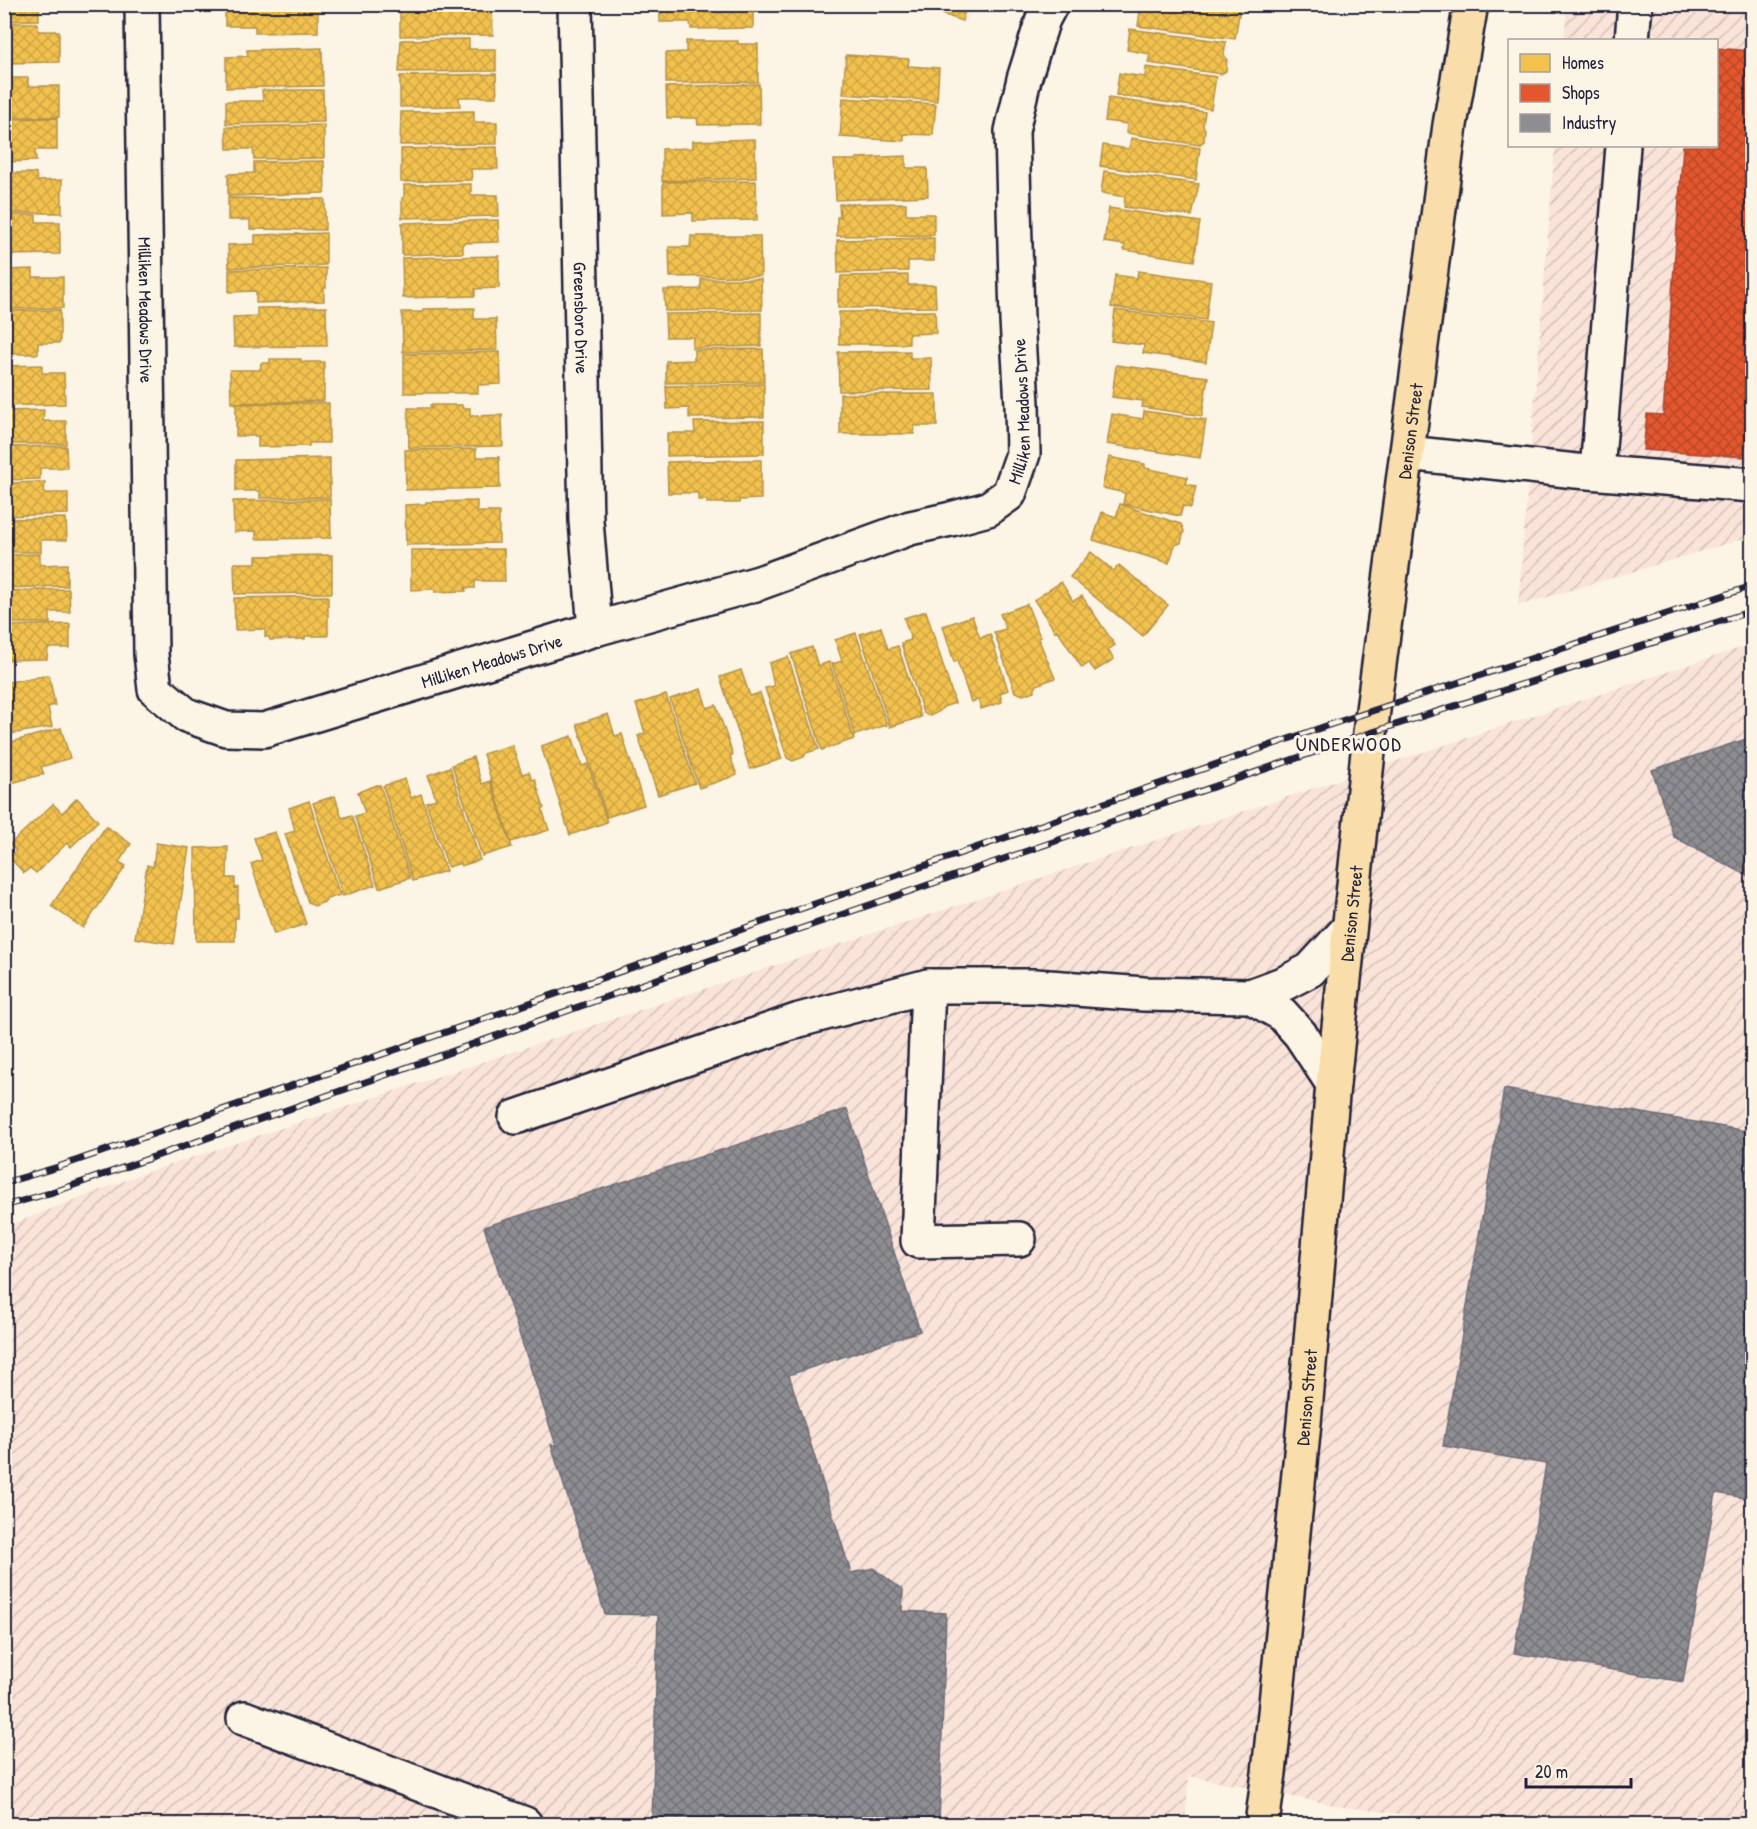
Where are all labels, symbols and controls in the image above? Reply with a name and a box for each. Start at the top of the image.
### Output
legend [1508,39,1718,147]
text: Homes [1562,50,1604,75]
text: Shops [1562,80,1600,105]
text: Industry [1562,110,1617,135]
street label: Milliken Meadows Drive [133,237,160,383]
street label: Greensboro Drive [568,262,595,374]
street label: Milliken Meadows Drive [1001,338,1036,487]
street label: Denison Street [1391,381,1429,480]
street label: Milliken Meadows Drive [418,627,565,694]
district label: UNDERWOOD [1296,730,1402,757]
street label: Denison Street [1334,863,1369,963]
street label: Denison Street [1289,1347,1323,1447]
scale bar [1526,1751,1631,1789]
text: 20 m [1535,1759,1568,1784]

